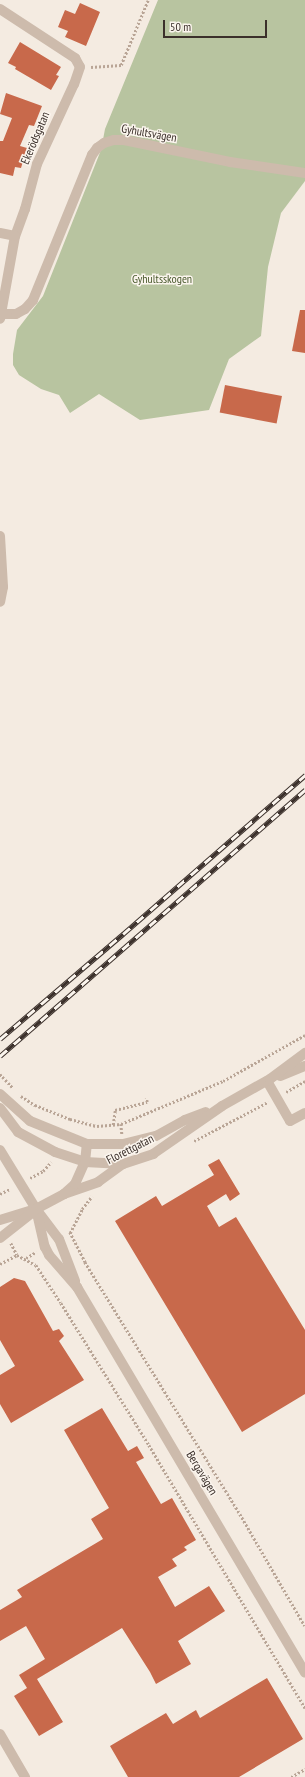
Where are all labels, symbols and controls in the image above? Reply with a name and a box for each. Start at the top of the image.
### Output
scale bar [165,12,269,38]
text: 50 m [170,19,191,34]
street label: Ekerödsgatan [17,110,53,166]
street label: Gyhultsvägen [120,121,178,145]
park label: Gyhultsskogen [132,272,192,286]
street label: Florettgatan [104,1131,156,1167]
street label: Bergavägen [183,1448,221,1498]

